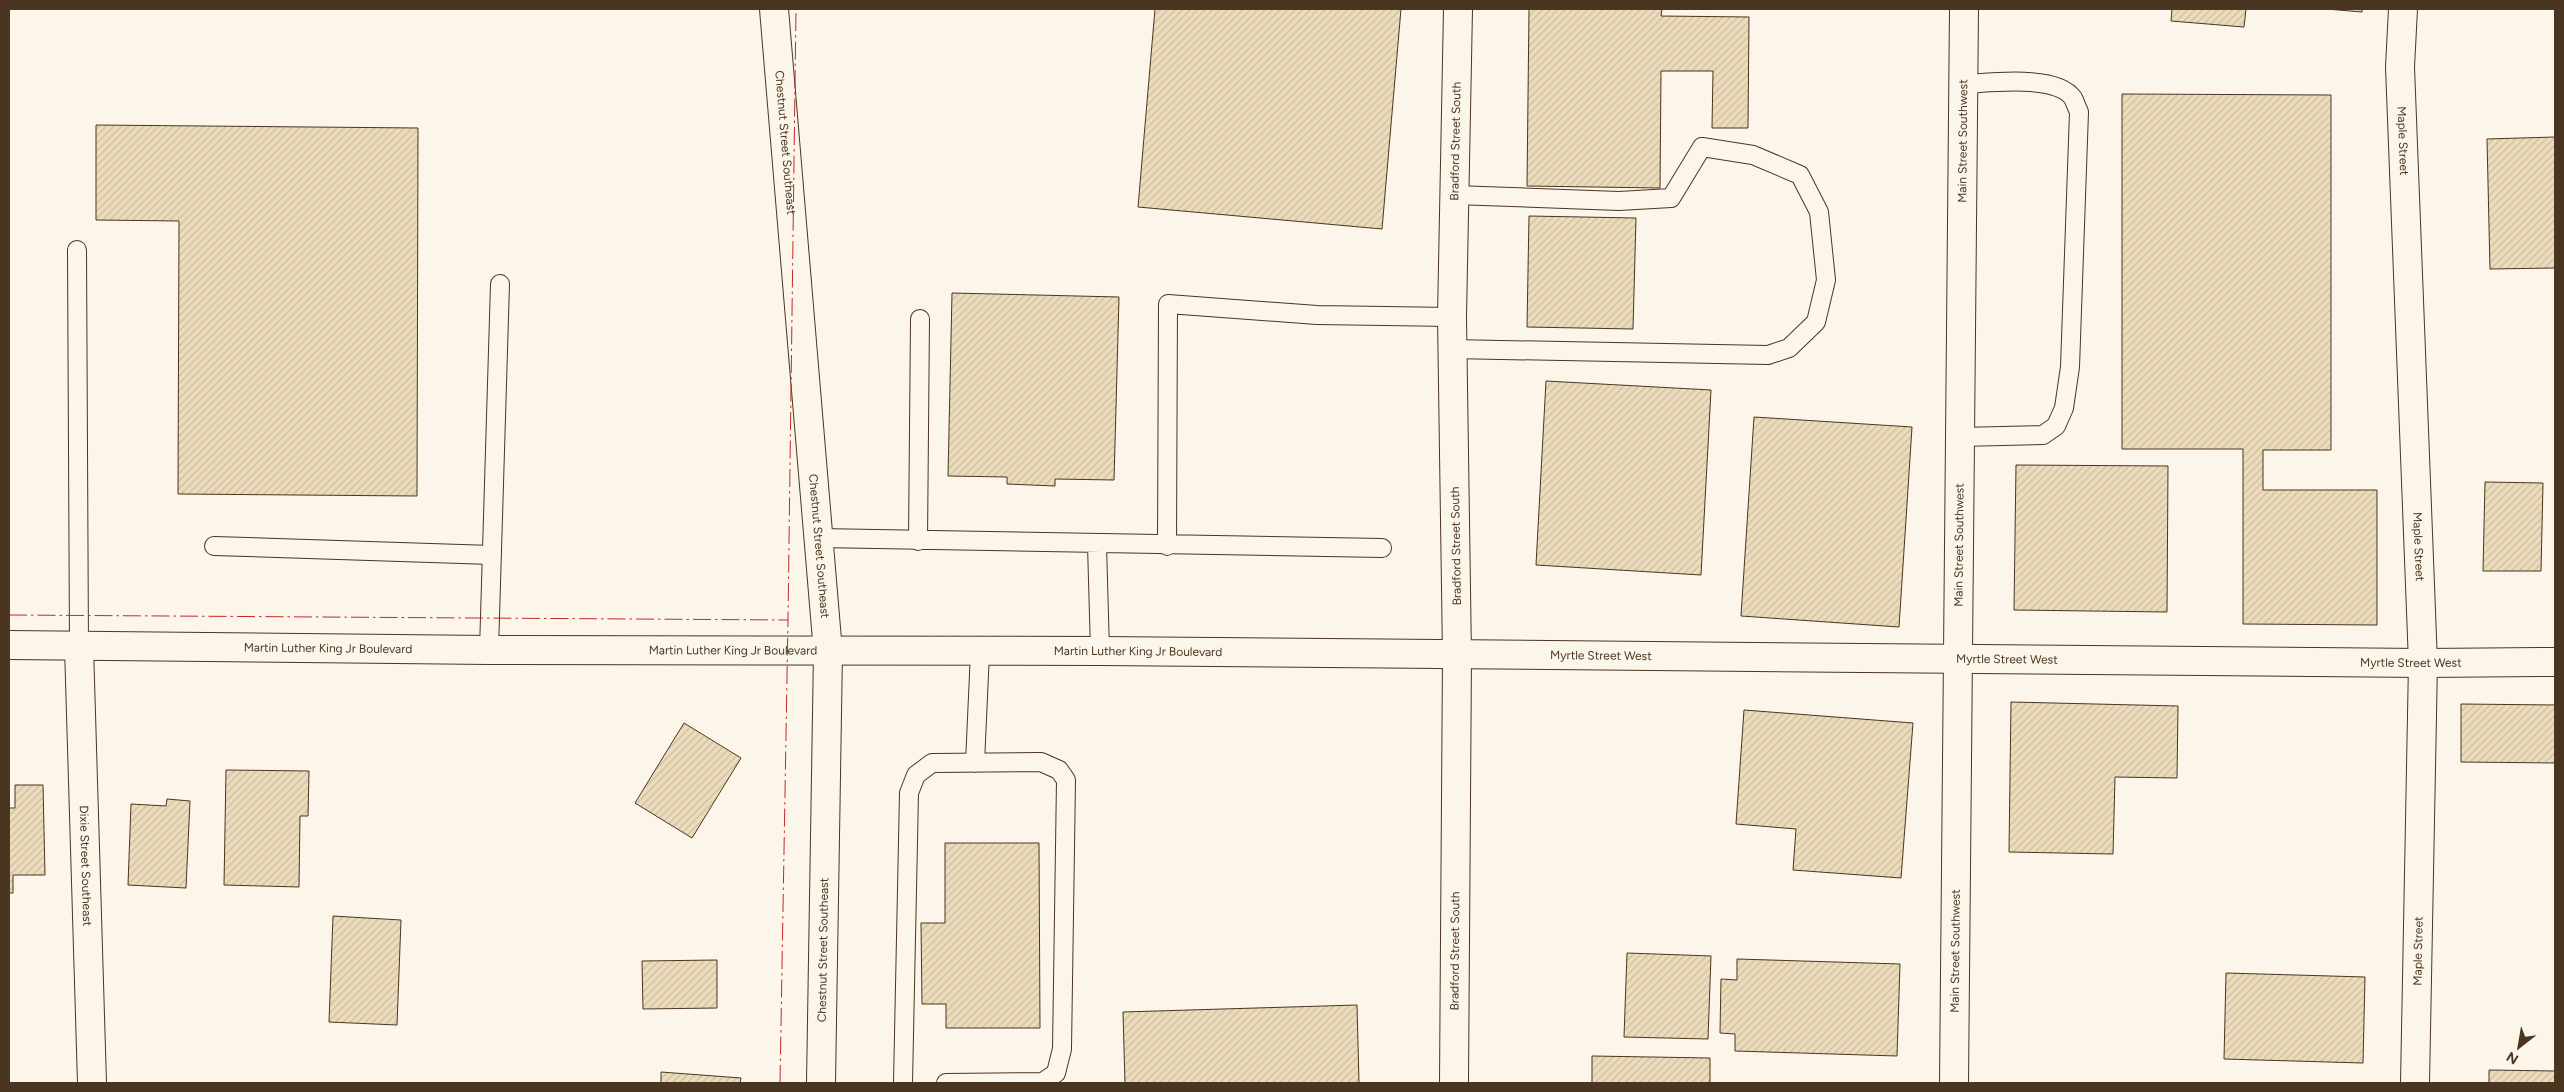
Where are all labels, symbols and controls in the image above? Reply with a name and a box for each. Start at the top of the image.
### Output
street label: Chestnut Street Southeast [772,70,798,216]
street label: Main Street Southwest [1955,79,1970,203]
street label: Bradford Street South [1447,81,1464,201]
street label: Maple Street [2395,106,2411,176]
street label: Chestnut Street Southeast [806,473,832,619]
street label: Main Street Southwest [1951,483,1967,607]
street label: Bradford Street South [1448,486,1464,605]
street label: Maple Street [2410,512,2427,582]
street label: Martin Luther King Jr Boulevard [244,640,412,656]
street label: Martin Luther King Jr Boulevard [649,643,817,658]
street label: Martin Luther King Jr Boulevard [1054,644,1222,659]
street label: Myrtle Street West [1550,648,1652,663]
street label: Myrtle Street West [1956,652,2058,667]
street label: Myrtle Street West [2360,655,2462,670]
street label: Dixie Street Southeast [77,805,94,927]
street label: Chestnut Street Southeast [815,877,831,1022]
street label: Main Street Southwest [1948,889,1963,1013]
street label: Bradford Street South [1448,891,1462,1011]
street label: Maple Street [2410,916,2426,986]
north arrow [2494,1022,2544,1072]
text: N [2504,1048,2522,1068]

